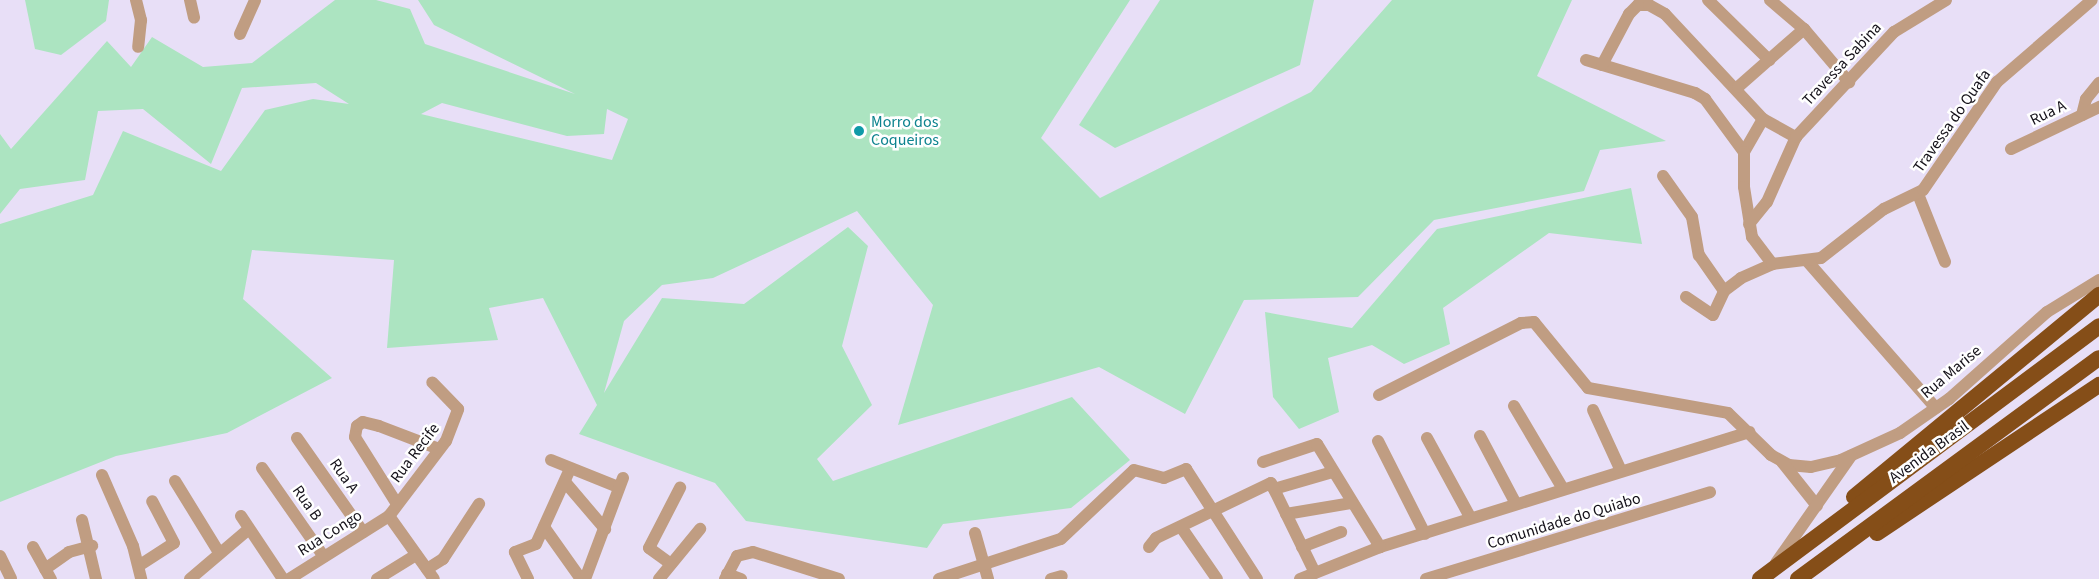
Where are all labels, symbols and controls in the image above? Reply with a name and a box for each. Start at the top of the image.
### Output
street label: Travessa Sabina [1798,18,1886,110]
street label: Travessa do Quafa [1909,66,1995,176]
street label: Rua A [2027,96,2069,130]
place label: Morro dos Coqueiros [871,112,939,150]
marker: Morro dos Coqueiros [852,124,866,138]
street label: Rua Marise [1917,341,1985,403]
street label: Avenida Brasil [1885,417,1973,487]
street label: Rua Recife [386,419,444,487]
street label: Rua A [325,455,363,497]
street label: Rua B [288,482,326,524]
street label: Comunidade do Quiabo [1485,489,1643,553]
street label: Rua Congo [294,506,366,560]

